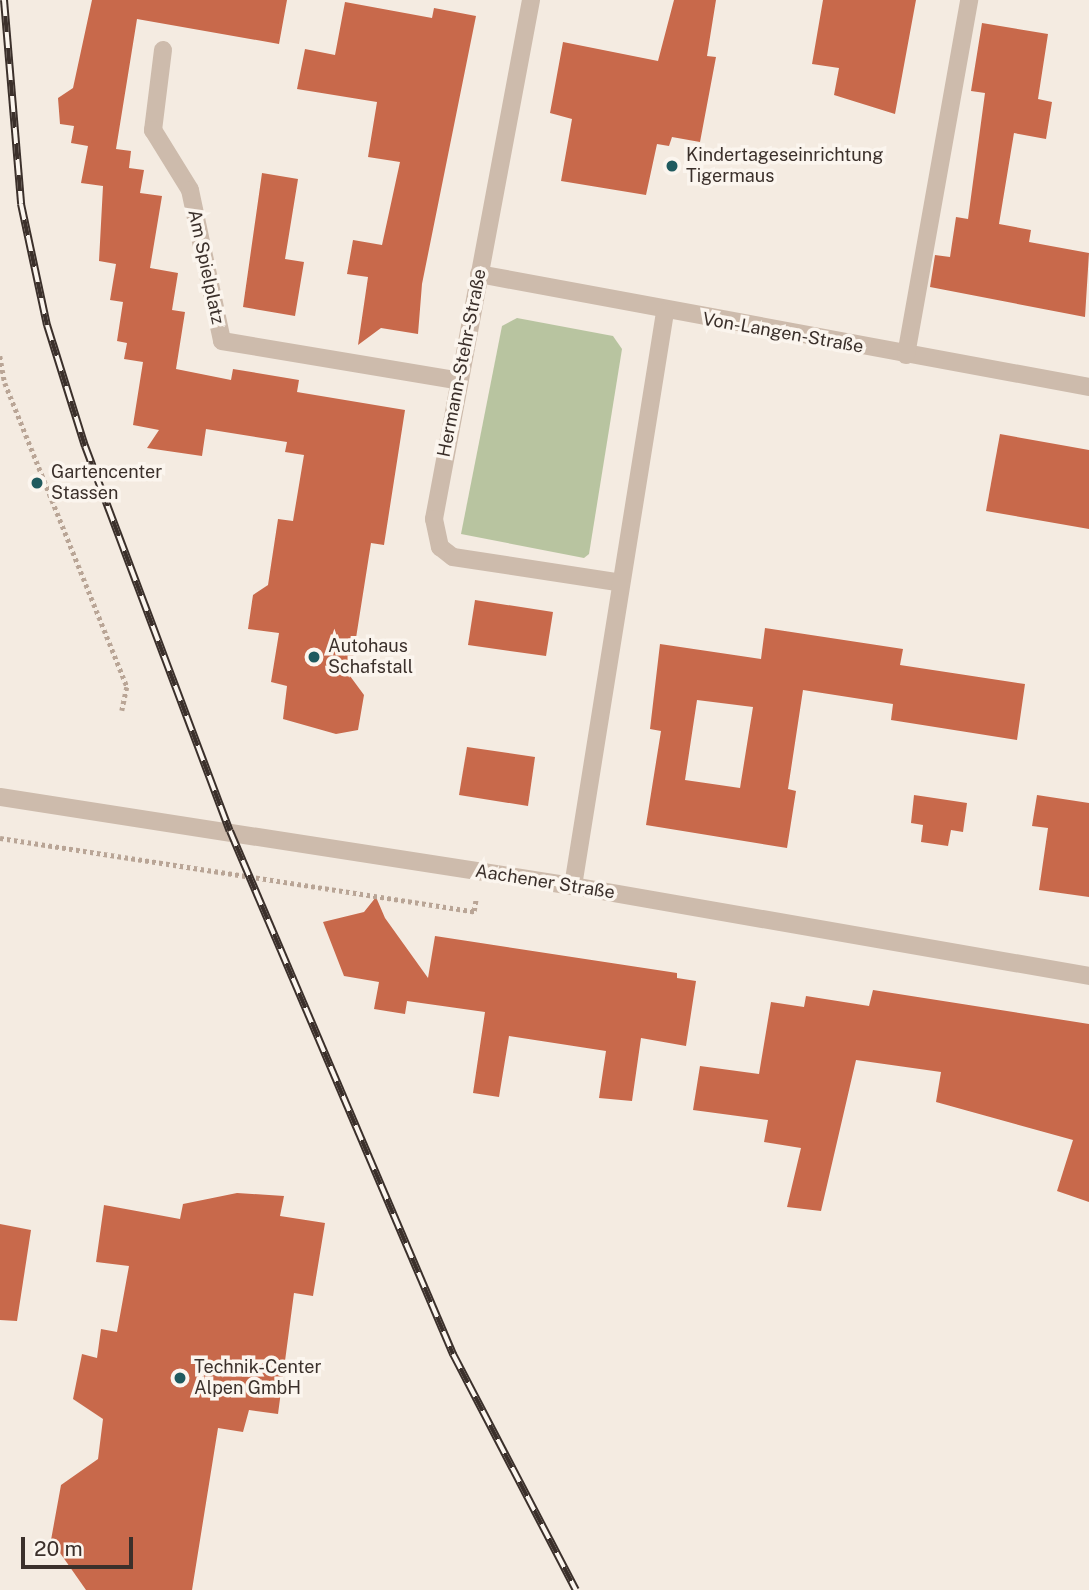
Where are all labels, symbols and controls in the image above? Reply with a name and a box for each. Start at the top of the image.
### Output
place label: Kindertageseinrichtung Tigermaus [686,145,883,188]
marker: Kindertageseinrichtung Tigermaus [664,158,680,174]
street label: Am Spielplatz [183,208,229,326]
street label: Hermann-Stehr-Straße [433,267,491,459]
street label: Von-Langen-Straße [701,308,865,358]
place label: Gartencenter Stassen [51,462,162,504]
marker: Gartencenter Stassen [29,475,45,491]
place label: Autohaus Schafstall [328,636,413,678]
marker: Autohaus Schafstall [306,649,322,665]
street label: Aachener Straße [474,860,616,904]
place label: Technik-Center Alpen GmbH [194,1357,322,1400]
marker: Technik-Center Alpen GmbH [172,1370,188,1386]
scale bar [24,1524,136,1568]
text: 20 m [34,1536,83,1561]

